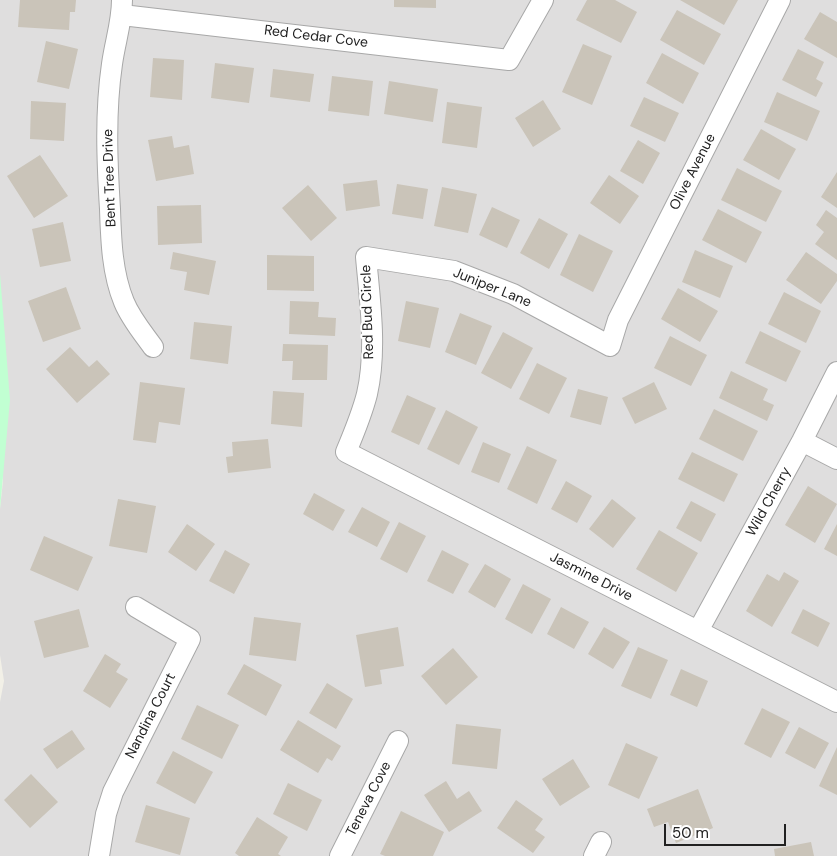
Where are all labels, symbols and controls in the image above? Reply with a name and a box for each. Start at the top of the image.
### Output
street label: Red Cedar Cove [263,22,369,52]
street label: Bent Tree Drive [100,129,120,227]
street label: Olive Avenue [667,131,719,213]
street label: Red Bud Circle [358,264,378,360]
street label: Juniper Lane [450,265,534,311]
street label: Wild Cherry [743,464,795,540]
street label: Jasmine Drive [547,549,635,605]
street label: Nandina Court [122,670,180,762]
street label: Teneva Cove [343,759,395,839]
scale bar [667,814,790,846]
text: 50 m [672,823,709,843]

